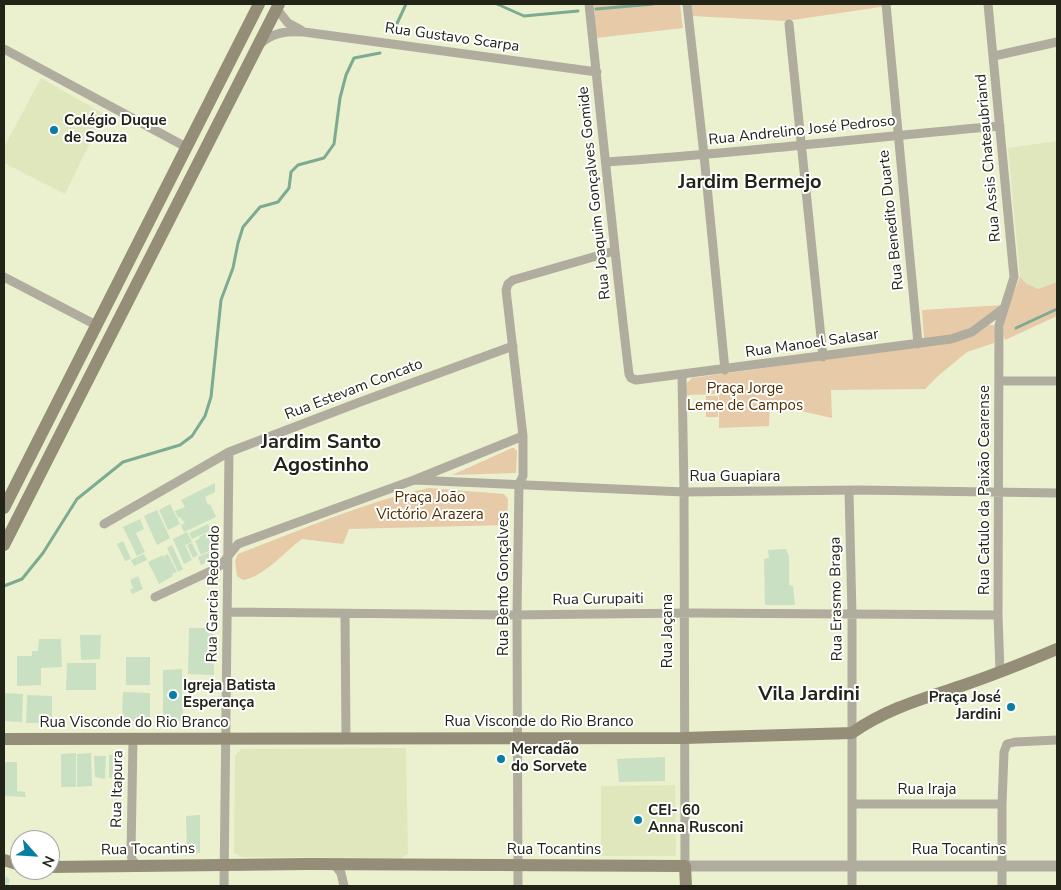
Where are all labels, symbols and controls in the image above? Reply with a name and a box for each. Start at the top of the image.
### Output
street label: Rua Gustavo Scarpa [384,20,520,56]
street label: Rua Assis Chateaubriand [973,73,1005,243]
street label: Rua Joaquim Gonçalves Gomide [575,85,615,301]
place label: Colégio Duque de Souza [64,112,167,147]
street label: Rua Andrelino José Pedroso [708,112,896,150]
marker: Colégio Duque de Souza [48,124,60,136]
street label: Rua Benedito Duarte [876,149,908,291]
district label: Jardim Bermejo [678,171,822,195]
street label: Rua Manoel Salasar [744,326,880,362]
street label: Rua Estevam Concato [283,355,425,425]
park label: Praça Jorge Leme de Campos [687,380,803,415]
street label: Rua Catulo da Paixão Cearense [976,385,994,595]
district label: Jardim Santo Agostinho [261,431,381,478]
street label: Rua Guapiara [690,468,780,486]
park label: Praça João Victório Arazera [376,489,484,524]
street label: Rua Bento Gonçalves [495,512,513,656]
street label: Rua Garcia Redondo [204,525,224,663]
street label: Rua Erasmo Braga [827,537,847,661]
street label: Rua Curupaiti [552,590,644,610]
street label: Rua Jaçana [659,594,677,668]
place label: Igreja Batista Esperança [183,677,276,712]
district label: Vila Jardini [758,683,860,707]
marker: Igreja Batista Esperança [167,689,179,701]
place label: Praça José Jardini [929,689,1001,724]
marker: Praça José Jardini [1005,701,1017,713]
street label: Rua Visconde do Rio Branco [444,713,634,731]
street label: Rua Visconde do Rio Branco [39,714,229,732]
place label: Mercadão do Sorvete [511,741,587,776]
street label: Rua Itapura [108,750,128,828]
marker: Mercadão do Sorvete [495,753,507,765]
street label: Rua Iraja [898,781,956,799]
place label: CEI- 60 Anna Rusconi [648,802,743,837]
marker: CEI- 60 Anna Rusconi [632,814,644,826]
north arrow [10,830,60,880]
street label: Rua Tocantins [101,840,195,860]
street label: Rua Tocantins [507,841,601,859]
street label: Rua Tocantins [912,841,1006,859]
text: N [37,852,59,870]

